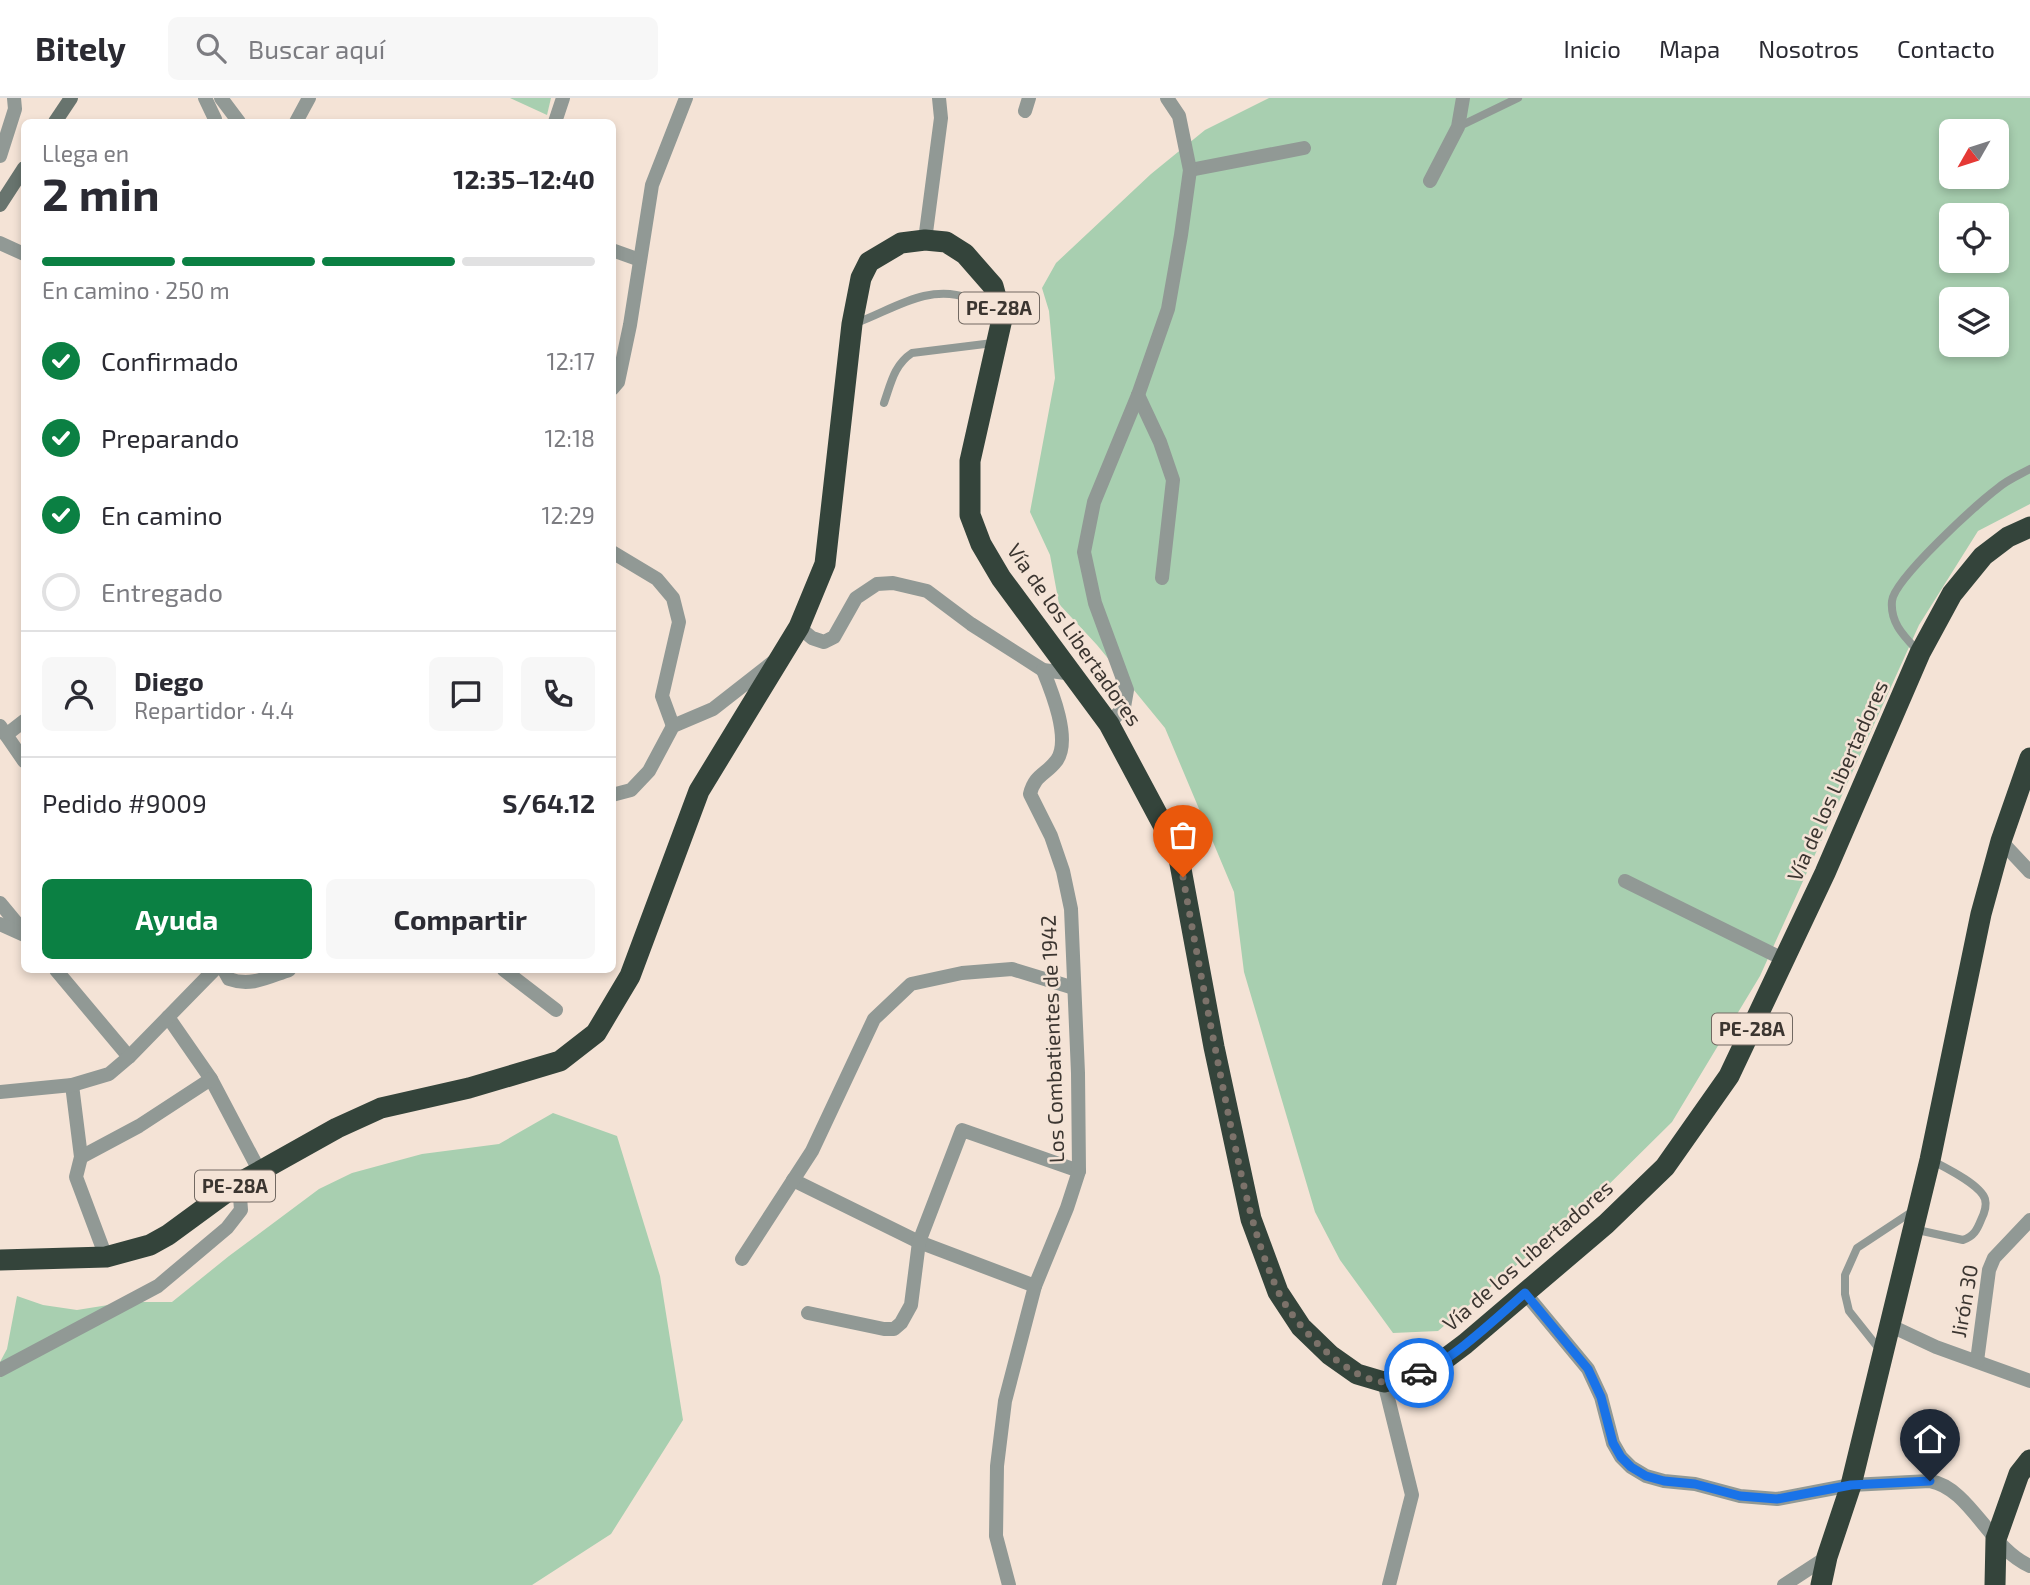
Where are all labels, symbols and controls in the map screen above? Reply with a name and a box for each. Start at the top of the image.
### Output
search box [168,17,658,80]
text: Bitely [35,28,126,68]
icon: search [192,29,230,67]
text: Buscar aquí [248,33,385,64]
text: Inicio [1563,34,1621,63]
text: Mapa [1659,34,1720,63]
text: Nosotros [1758,34,1859,63]
text: Contacto [1897,34,1995,63]
north arrow [1939,119,2009,189]
map controls [1939,119,2009,357]
text: Llega en [42,139,129,167]
text: 12:35–12:40 [453,163,595,194]
text: 2 min [42,165,160,220]
button: locate [1939,203,2009,273]
text: En camino · 250 m [42,276,230,304]
button: layers [1939,287,2009,357]
road number: PE-28A [959,292,1039,324]
icon: check [42,342,80,380]
text: Confirmado [101,345,239,376]
text: 12:17 [547,347,595,375]
icon: check [42,419,80,457]
text: Preparando [101,422,239,453]
text: 12:18 [544,424,595,452]
icon: check [42,496,80,534]
text: En camino [101,499,223,530]
text: 12:29 [541,501,595,529]
street label: Vía de los Libertadores [1003,538,1148,730]
text: Entregado [101,576,223,607]
button: person [42,657,116,731]
button: chat [429,657,503,731]
button: phone [521,657,595,731]
text: Diego [134,665,204,696]
street label: Vía de los Libertadores [1781,676,1892,885]
text: Repartidor · 4.4 [134,696,294,724]
text: Pedido #9009 [42,787,207,818]
text: S/64.12 [502,787,595,818]
pin [1153,805,1213,877]
icon: bag [1164,816,1202,854]
button: Ayuda [42,879,312,959]
button: Compartir [326,879,595,959]
street label: Los Combatientes de 1942 [1035,915,1068,1164]
road number: PE-28A [1712,1014,1792,1044]
road number: PE-28A [195,1170,275,1202]
street label: Vía de los Libertadores [1437,1174,1617,1335]
street label: Jirón 30 [1945,1262,1982,1339]
courier [1384,1338,1454,1408]
icon: car [1400,1354,1438,1392]
pin [1900,1409,1960,1481]
icon: home [1911,1420,1949,1458]

